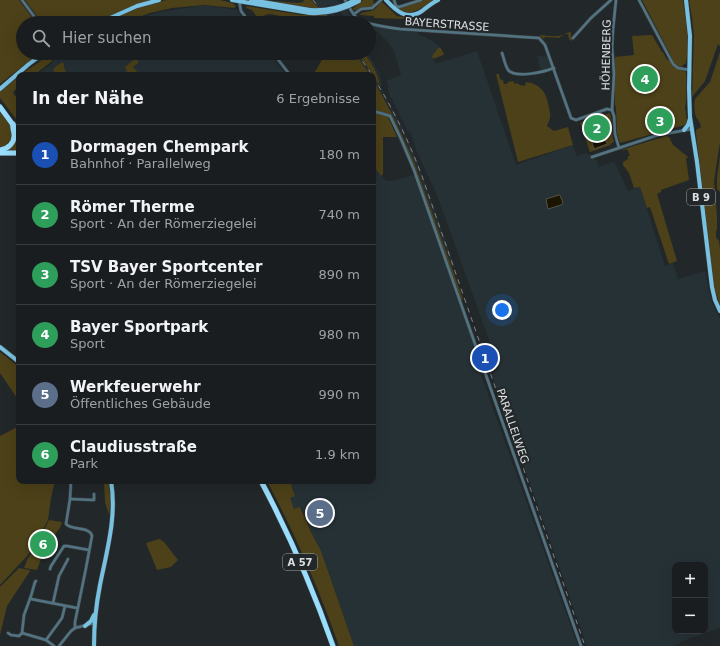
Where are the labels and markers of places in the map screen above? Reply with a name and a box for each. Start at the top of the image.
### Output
pin: 4 [632,64,658,94]
pin: 3 [647,106,673,136]
pin: 2 [584,113,610,143]
pin: 1 [472,343,498,373]
pin: 5 [307,498,333,528]
pin: 6 [30,529,56,559]

